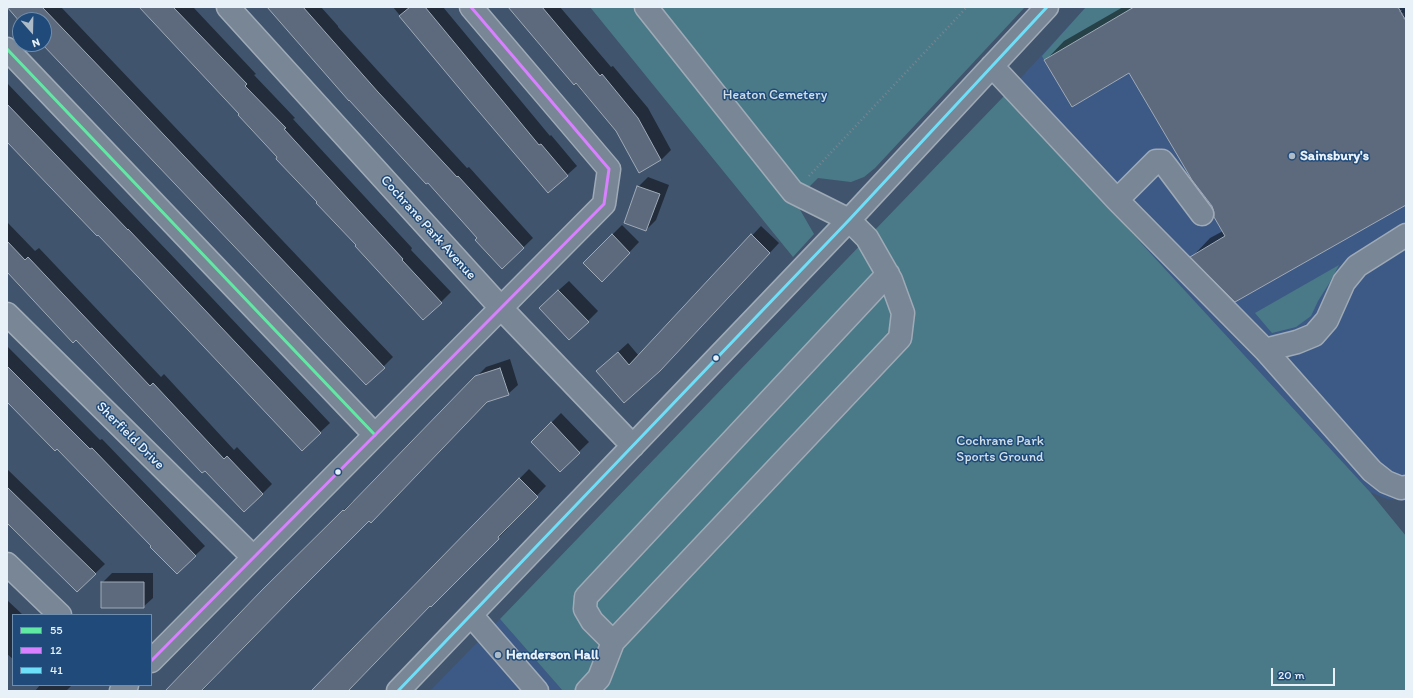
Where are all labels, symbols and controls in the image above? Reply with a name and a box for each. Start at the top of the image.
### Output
north arrow [12,12,52,52]
text: N [30,35,42,50]
park label: Heaton Cemetery [723,87,827,103]
place label: Sainsbury's [1300,148,1369,164]
marker: Sainsbury's [1287,151,1297,161]
street label: Cochrane Park Avenue [377,172,479,284]
unlabelled marker [711,353,721,363]
street label: Sherfield Drive [92,398,168,474]
park label: Cochrane Park Sports Ground [956,433,1044,466]
unlabelled marker [333,467,343,477]
legend [12,614,152,686]
text: 55 [50,623,63,637]
text: 12 [50,643,62,657]
place label: Henderson Hall [506,647,599,663]
marker: Henderson Hall [493,650,503,660]
scale bar [1273,660,1337,686]
text: 41 [50,663,63,677]
text: 20 m [1278,668,1305,682]

